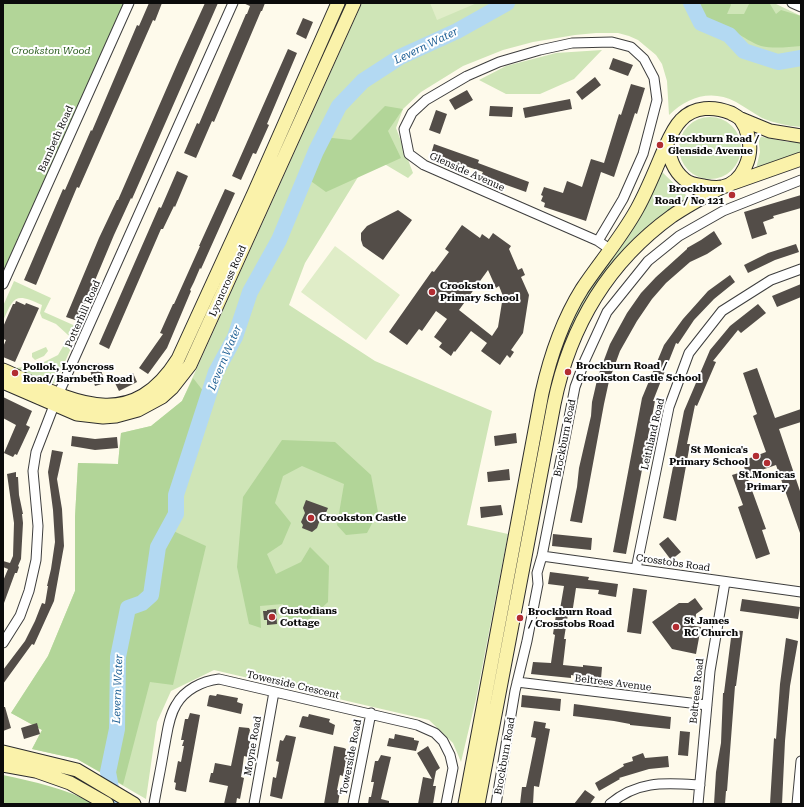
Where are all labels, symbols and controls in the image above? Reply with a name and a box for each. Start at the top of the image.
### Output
water label: Levern Water [392,25,460,67]
park label: Crookston Wood [11,45,91,57]
street label: Barnbeth Road [36,104,76,174]
place label: Brockburn Road / Glenside Avenue [668,133,759,156]
marker: Brockburn Road / Glenside Avenue [655,140,665,150]
street label: Glenside Avenue [428,150,506,194]
place label: Brockburn Road / No 121 [655,183,724,206]
marker: Brockburn Road / No 121 [727,190,737,200]
street label: Lyoncross Road [207,244,249,318]
street label: Potterhill Road [63,279,103,349]
place label: Crookston Primary School [440,280,519,304]
marker: Crookston Primary School [427,287,437,297]
water label: Levern Water [205,323,245,393]
place label: Brockburn Road / Crookston Castle School [576,360,701,384]
place label: Pollok, Lyoncross Road/ Barnbeth Road [23,361,132,384]
marker: Brockburn Road / Crookston Castle School [563,367,573,377]
marker: Pollok, Lyoncross Road/ Barnbeth Road [10,368,20,378]
street label: Leithland Road [639,397,667,471]
street label: Brockburn Road [552,398,578,478]
place label: St Monica's Primary School [669,444,748,468]
marker: St Monica's Primary School [751,451,761,461]
marker: St.Monicas Primary [762,458,772,468]
place label: St.Monicas Primary [739,469,795,492]
place label: Crookston Castle [319,512,406,524]
marker: Crookston Castle [306,513,316,523]
street label: Crosstobs Road [635,552,711,574]
place label: Custodians Cottage [280,605,337,628]
place label: Brockburn Road / Crosstobs Road [528,606,614,630]
marker: Custodians Cottage [267,612,277,622]
marker: Brockburn Road / Crosstobs Road [515,613,525,623]
place label: St James RC Church [684,615,738,638]
marker: St James RC Church [671,622,681,632]
water label: Levern Water [110,654,126,724]
street label: Beltrees Road [688,658,706,724]
street label: Towerside Crescent [246,669,340,701]
street label: Beltrees Avenue [574,672,652,694]
street label: Moyne Road [242,715,264,777]
street label: Brockburn Road [492,716,518,796]
street label: Towerside Road [338,718,364,796]

